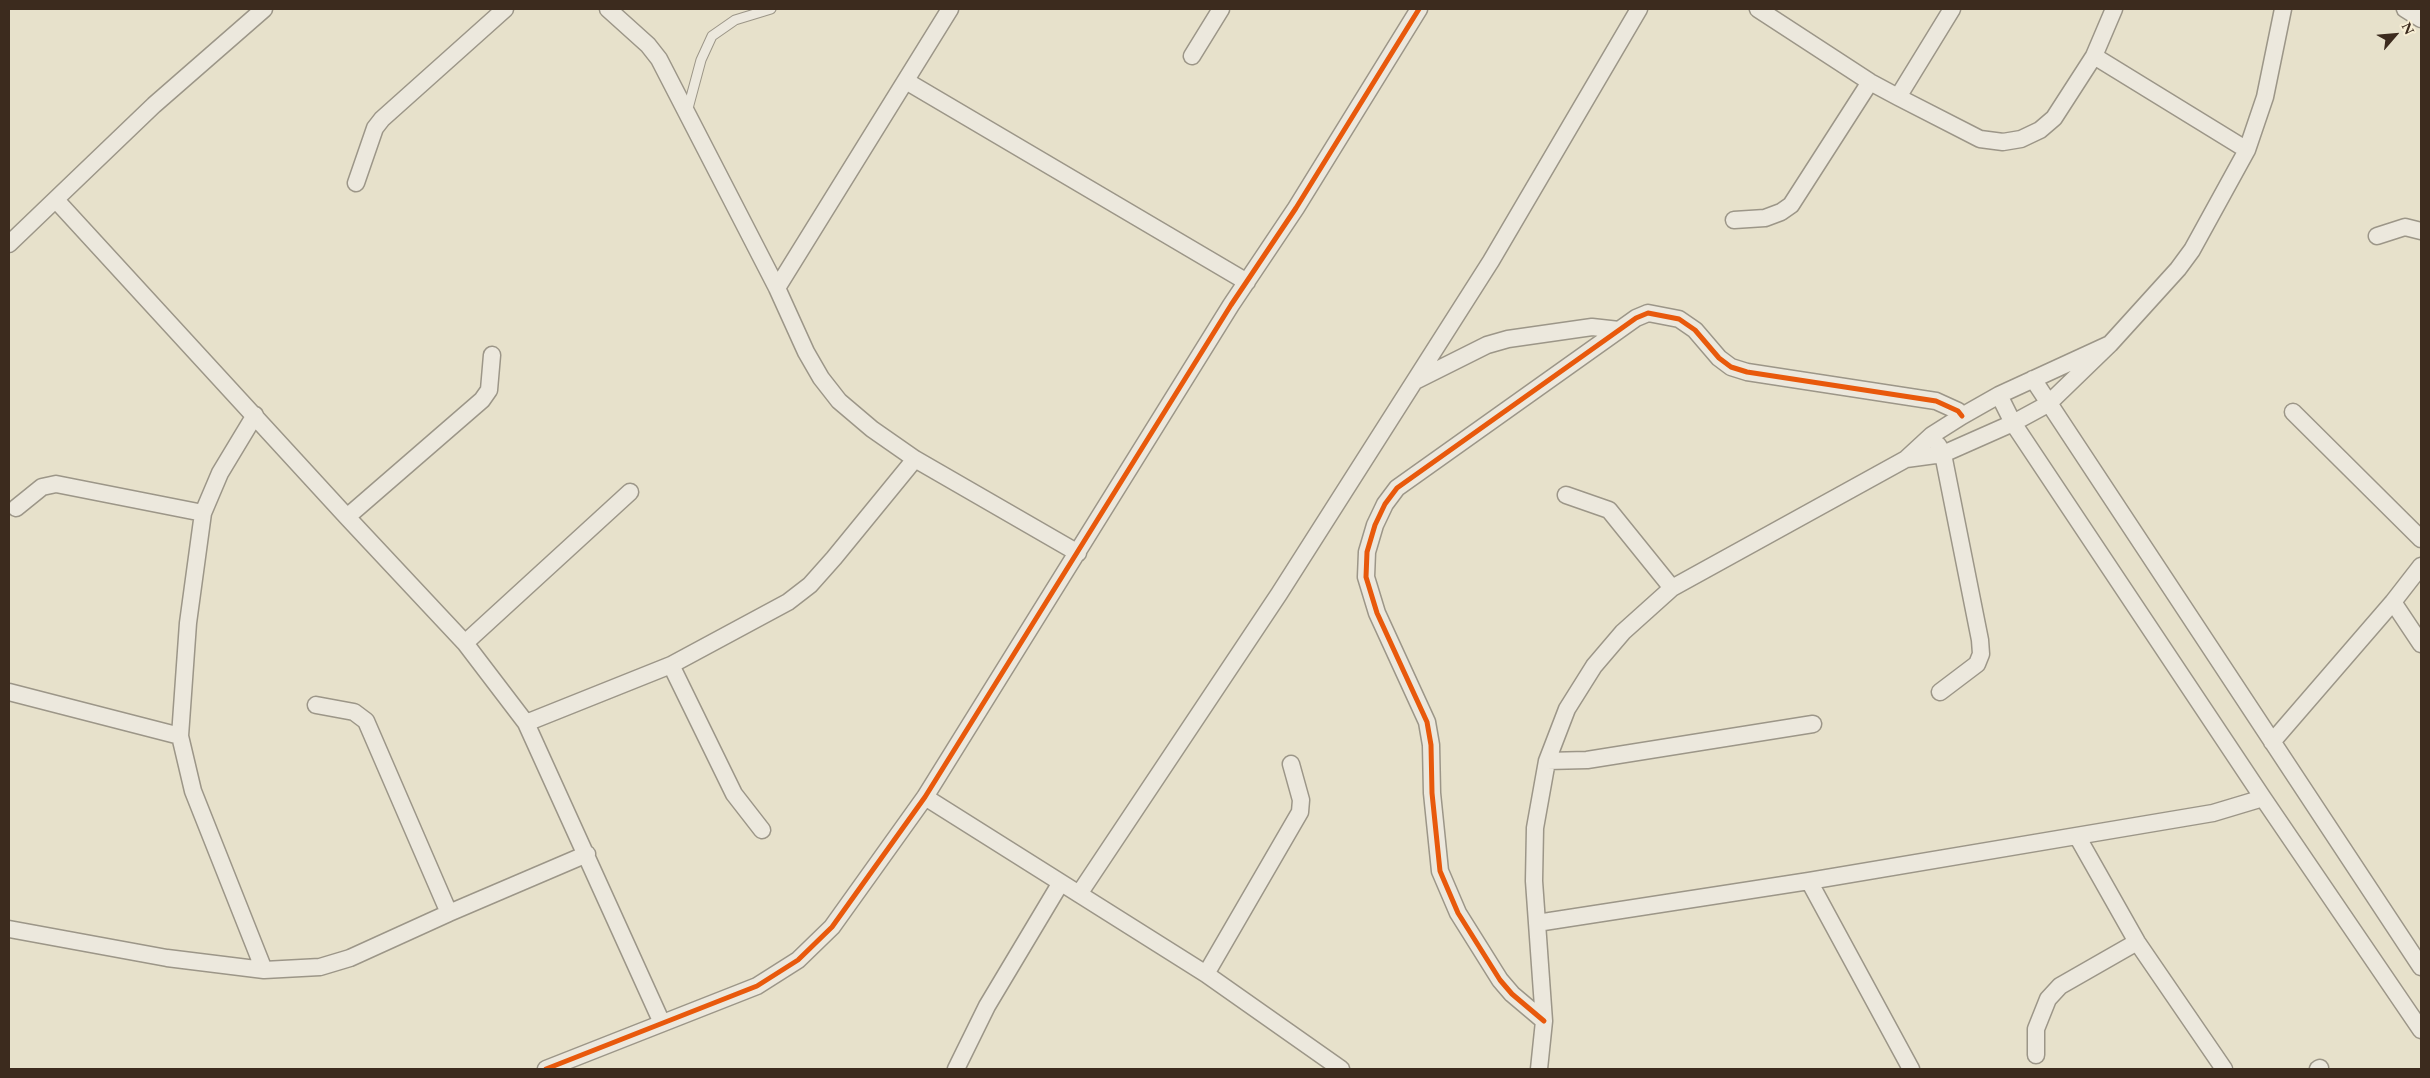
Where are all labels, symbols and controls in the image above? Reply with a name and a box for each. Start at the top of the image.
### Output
north arrow [2370,10,2420,60]
text: N [2398,19,2419,37]

